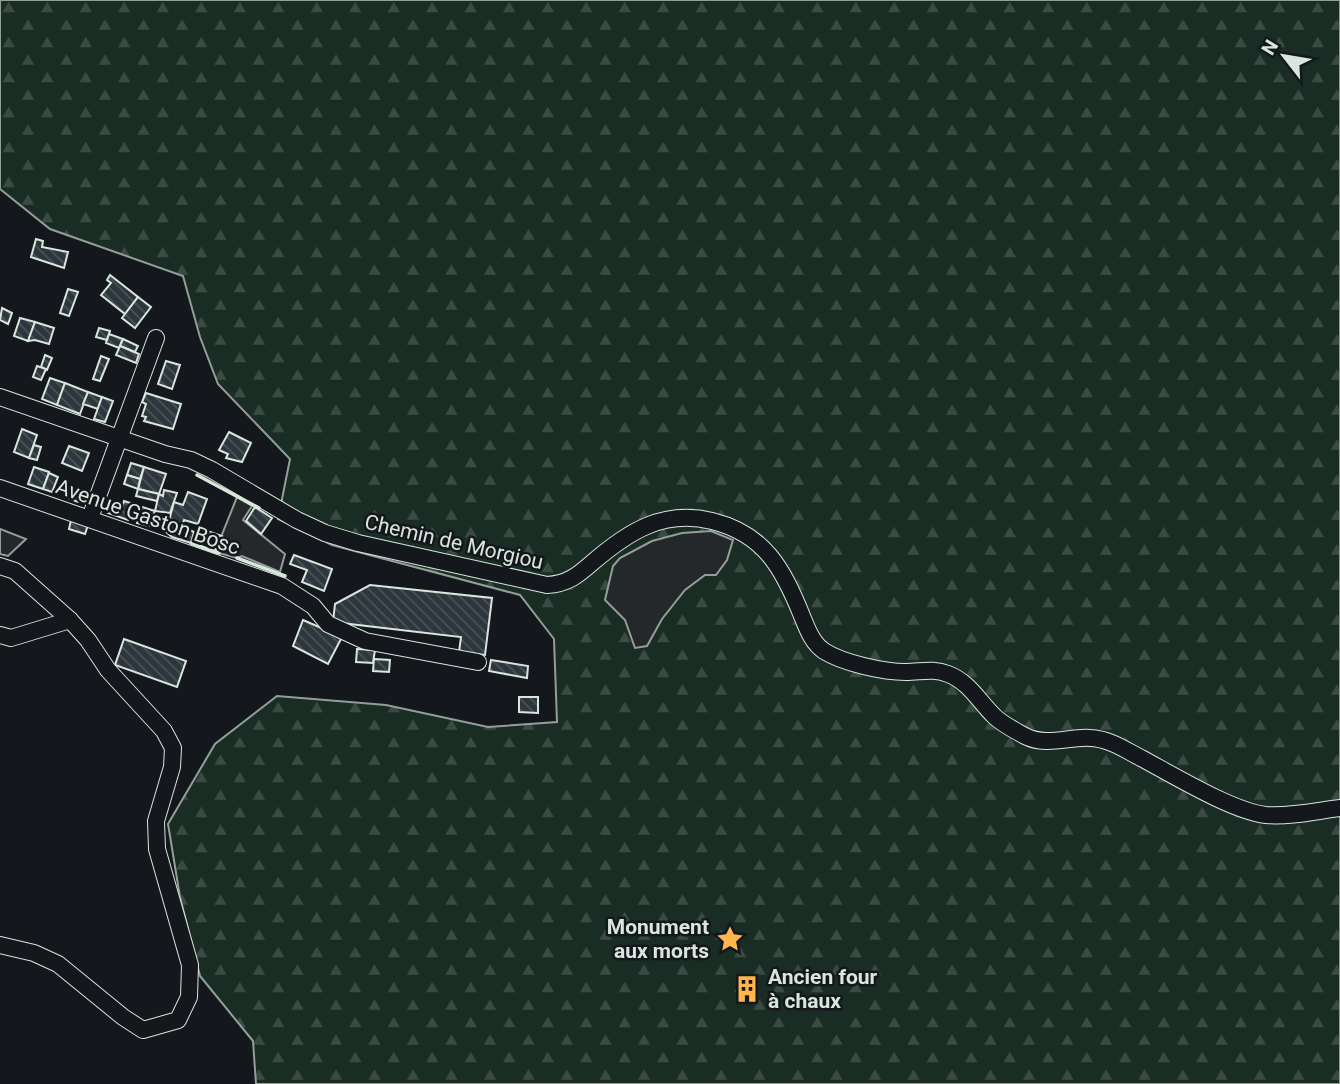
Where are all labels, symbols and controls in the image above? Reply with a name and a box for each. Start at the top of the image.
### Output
north arrow [1249,21,1319,91]
text: N [1257,36,1283,59]
street label: Avenue Gaston Bosc [53,474,243,560]
street label: Chemin de Morgiou [362,510,546,574]
place label: Monument aux morts [607,915,709,963]
place icon: Monument aux morts [715,924,745,954]
place label: Ancien four à chaux [768,965,878,1013]
building icon: Ancien four à chaux [732,974,762,1004]

